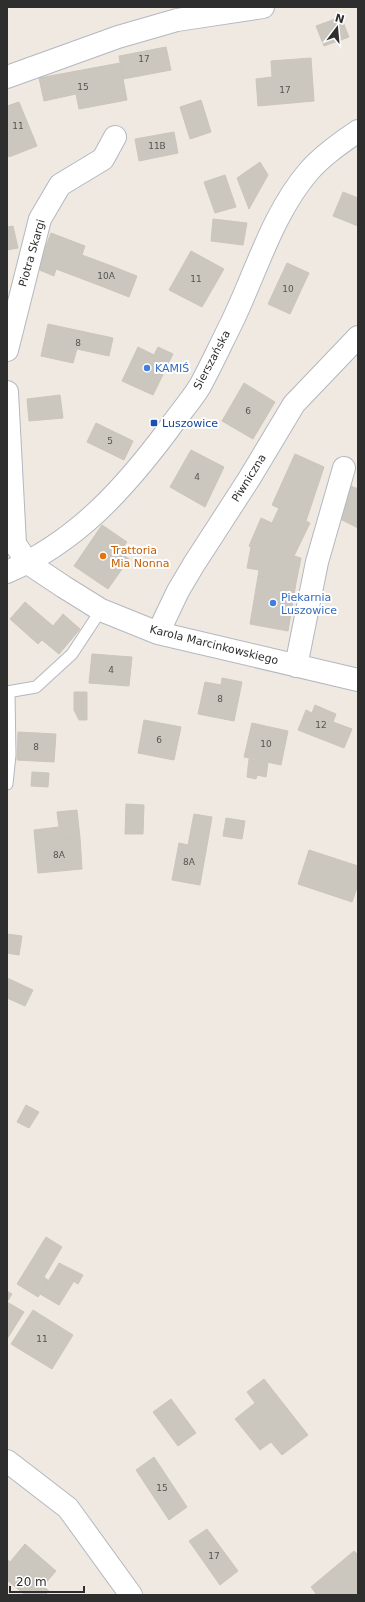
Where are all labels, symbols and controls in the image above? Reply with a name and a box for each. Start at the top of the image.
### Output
north arrow [317,8,357,48]
text: N [333,11,346,26]
house number: 17 [138,54,150,64]
house number: 15 [77,82,89,92]
house number: 17 [279,85,291,95]
house number: 11 [12,121,24,131]
house number: 11B [148,141,166,151]
street label: Piotra Skargi [16,218,48,288]
house number: 10A [97,271,116,281]
house number: 11 [190,274,202,284]
house number: 10 [282,284,294,294]
street label: Sierszańska [191,328,233,392]
house number: 8 [75,338,81,348]
place label: KAMIŚ [155,362,189,375]
marker: KAMIŚ [142,363,152,373]
house number: 6 [245,406,251,416]
place label: Luszowice [162,417,218,430]
marker: Luszowice [149,418,159,428]
house number: 5 [107,436,113,446]
street label: Piwniczna [229,452,269,504]
house number: 4 [194,472,200,482]
place label: Trattoria Mia Nonna [110,544,169,570]
marker: Trattoria Mia Nonna [98,551,108,561]
place label: Piekarnia Luszowice [281,591,337,617]
marker: Piekarnia Luszowice [268,598,278,608]
street label: Karola Marcinkowskiego [148,623,280,667]
house number: 4 [108,665,114,675]
house number: 8 [217,694,223,704]
house number: 12 [315,720,327,730]
house number: 6 [156,735,162,745]
house number: 10 [260,739,272,749]
house number: 8 [33,742,39,752]
house number: 8A [53,850,66,860]
house number: 8A [183,857,196,867]
house number: 11 [36,1334,48,1344]
house number: 15 [156,1483,168,1493]
house number: 17 [208,1551,220,1561]
scale bar [10,1568,84,1594]
text: 20 m [16,1575,47,1589]

